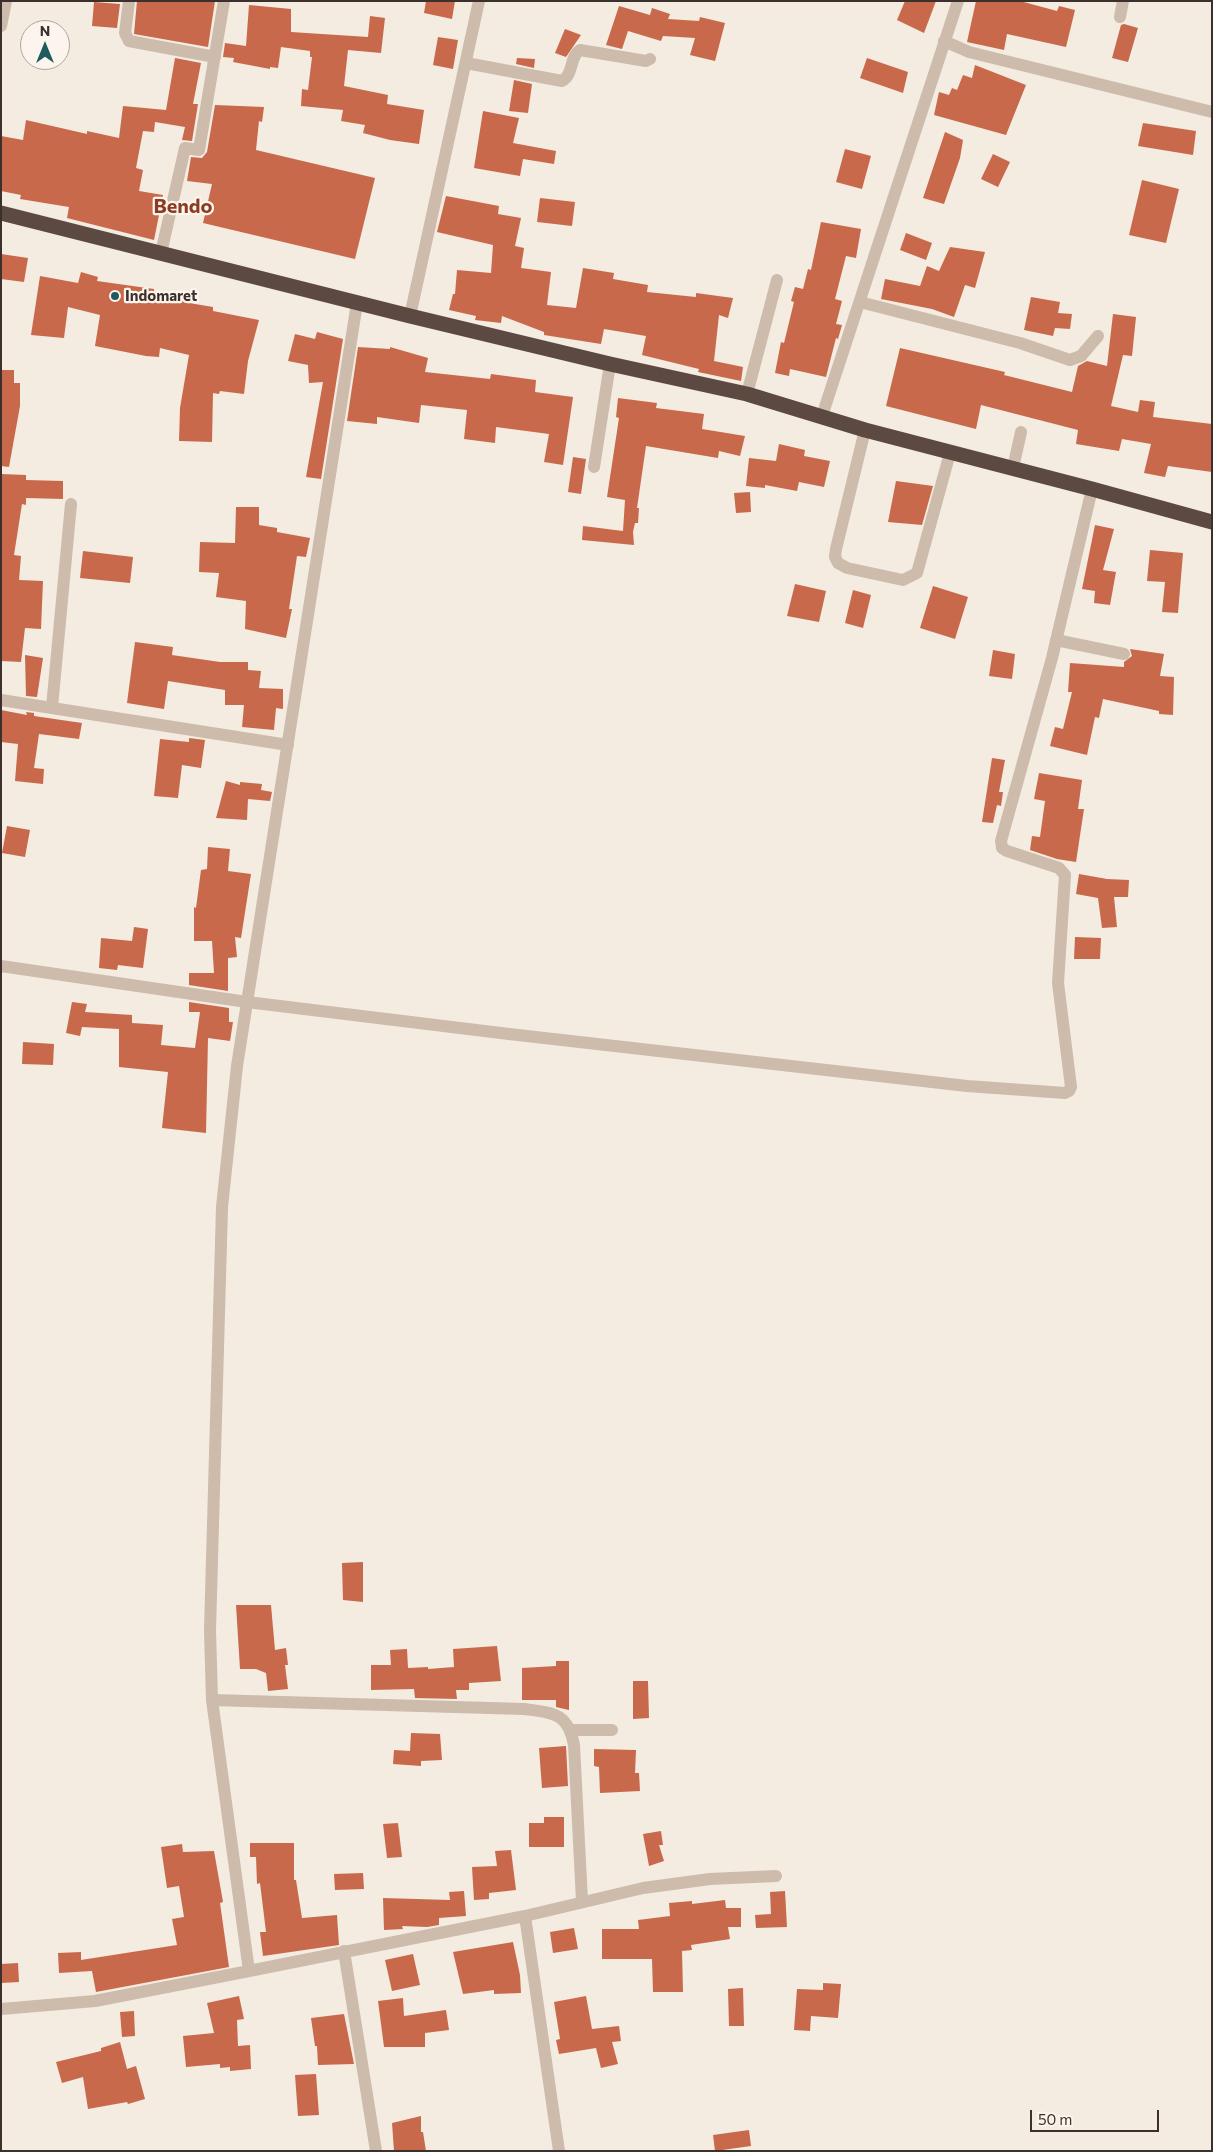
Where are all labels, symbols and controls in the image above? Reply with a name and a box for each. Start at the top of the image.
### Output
north arrow [20,20,70,70]
text: N [40,22,50,39]
district label: Bendo [154,194,212,218]
place label: Indomaret [125,287,197,305]
marker: Indomaret [109,290,121,302]
scale bar [1033,2100,1162,2132]
text: 50 m [1038,2110,1072,2128]

